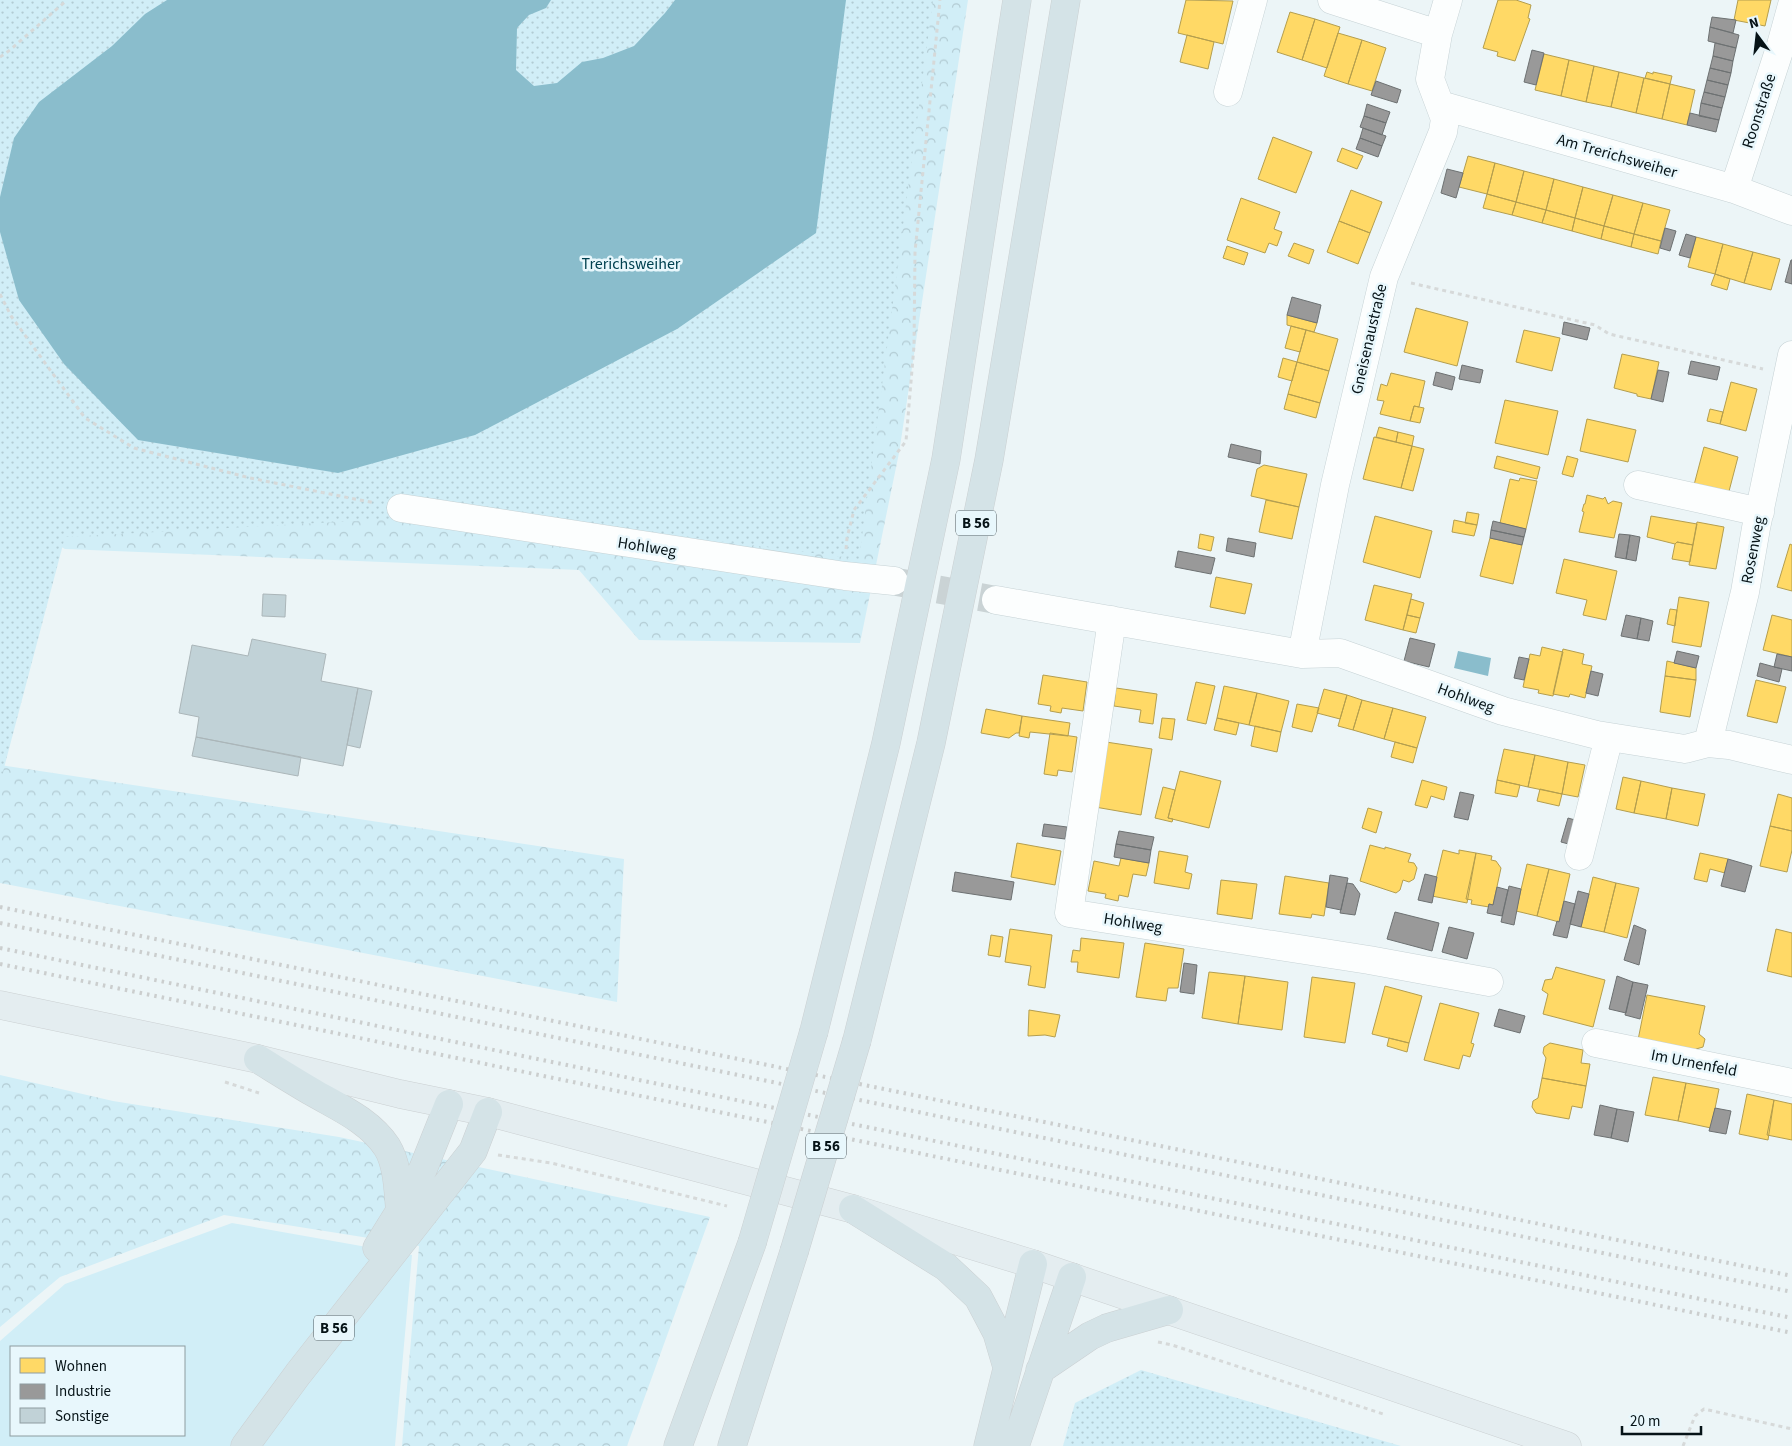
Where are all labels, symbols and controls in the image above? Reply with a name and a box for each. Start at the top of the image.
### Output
north arrow [1732,10,1782,60]
text: N [1747,13,1761,34]
street label: Roonstraße [1737,71,1781,151]
street label: Am Trerichsweiher [1554,128,1680,184]
park label: Trerichsweiher [582,253,681,275]
street label: Gneisenaustraße [1346,281,1392,396]
road number: B 56 [956,510,996,536]
street label: Rosenweg [1736,514,1770,586]
street label: Hohlweg [616,532,678,562]
street label: Hohlweg [1434,678,1498,718]
street label: Hohlweg [1102,908,1164,938]
street label: Im Urnenfeld [1649,1044,1739,1082]
road number: B 56 [806,1134,846,1158]
road number: B 56 [314,1316,354,1340]
legend [10,1346,185,1436]
text: Wohnen [55,1356,107,1377]
text: Industrie [55,1381,111,1402]
scale bar [1622,1404,1701,1436]
text: Sonstige [55,1406,109,1427]
text: 20 m [1630,1411,1660,1432]

